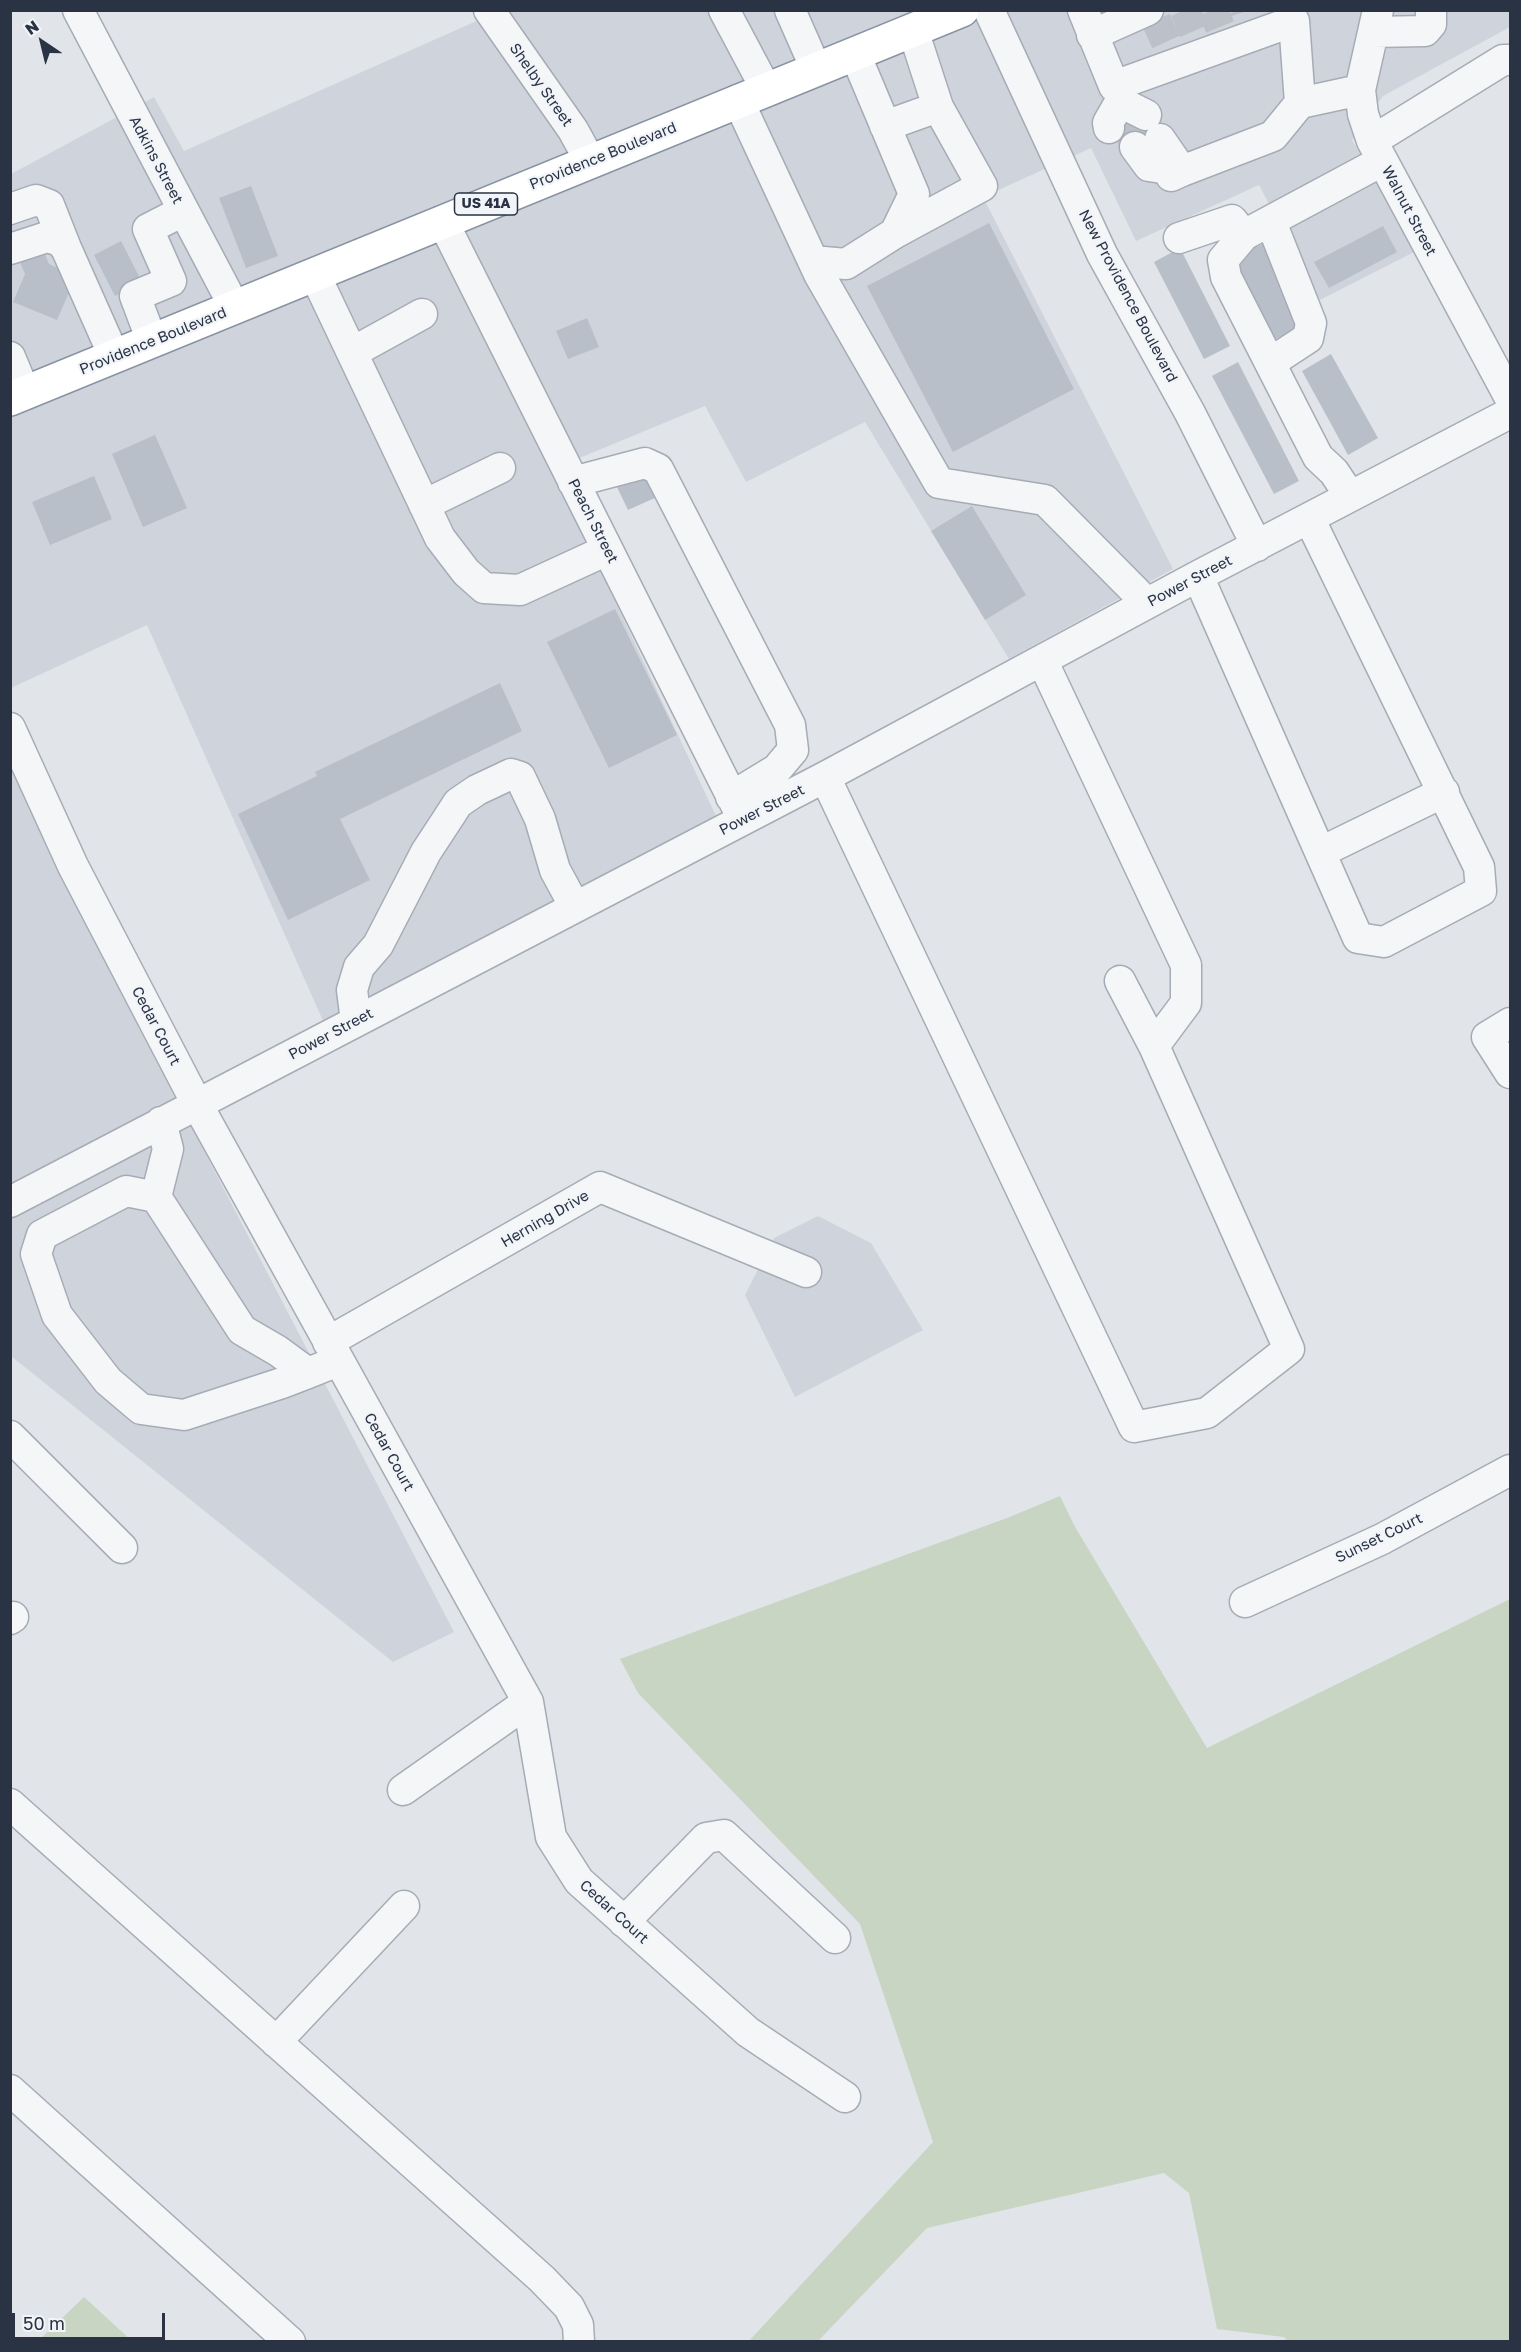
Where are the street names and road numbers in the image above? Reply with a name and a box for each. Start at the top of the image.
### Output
street label: Shelby Street [506,40,576,130]
street label: Adkins Street [125,113,187,207]
street label: Providence Boulevard [527,118,679,194]
street label: Walnut Street [1378,163,1440,259]
road number: US 41A [454,193,518,215]
street label: New Providence Boulevard [1075,207,1181,385]
street label: Providence Boulevard [77,303,229,379]
street label: Peach Street [564,476,622,566]
street label: Power Street [1145,551,1235,611]
street label: Power Street [716,781,808,839]
street label: Cedar Court [128,984,184,1068]
street label: Power Street [286,1004,376,1064]
street label: Herning Drive [498,1187,592,1251]
street label: Cedar Court [360,1410,418,1494]
street label: Sunset Court [1332,1509,1426,1567]
street label: Cedar Court [576,1876,652,1948]

